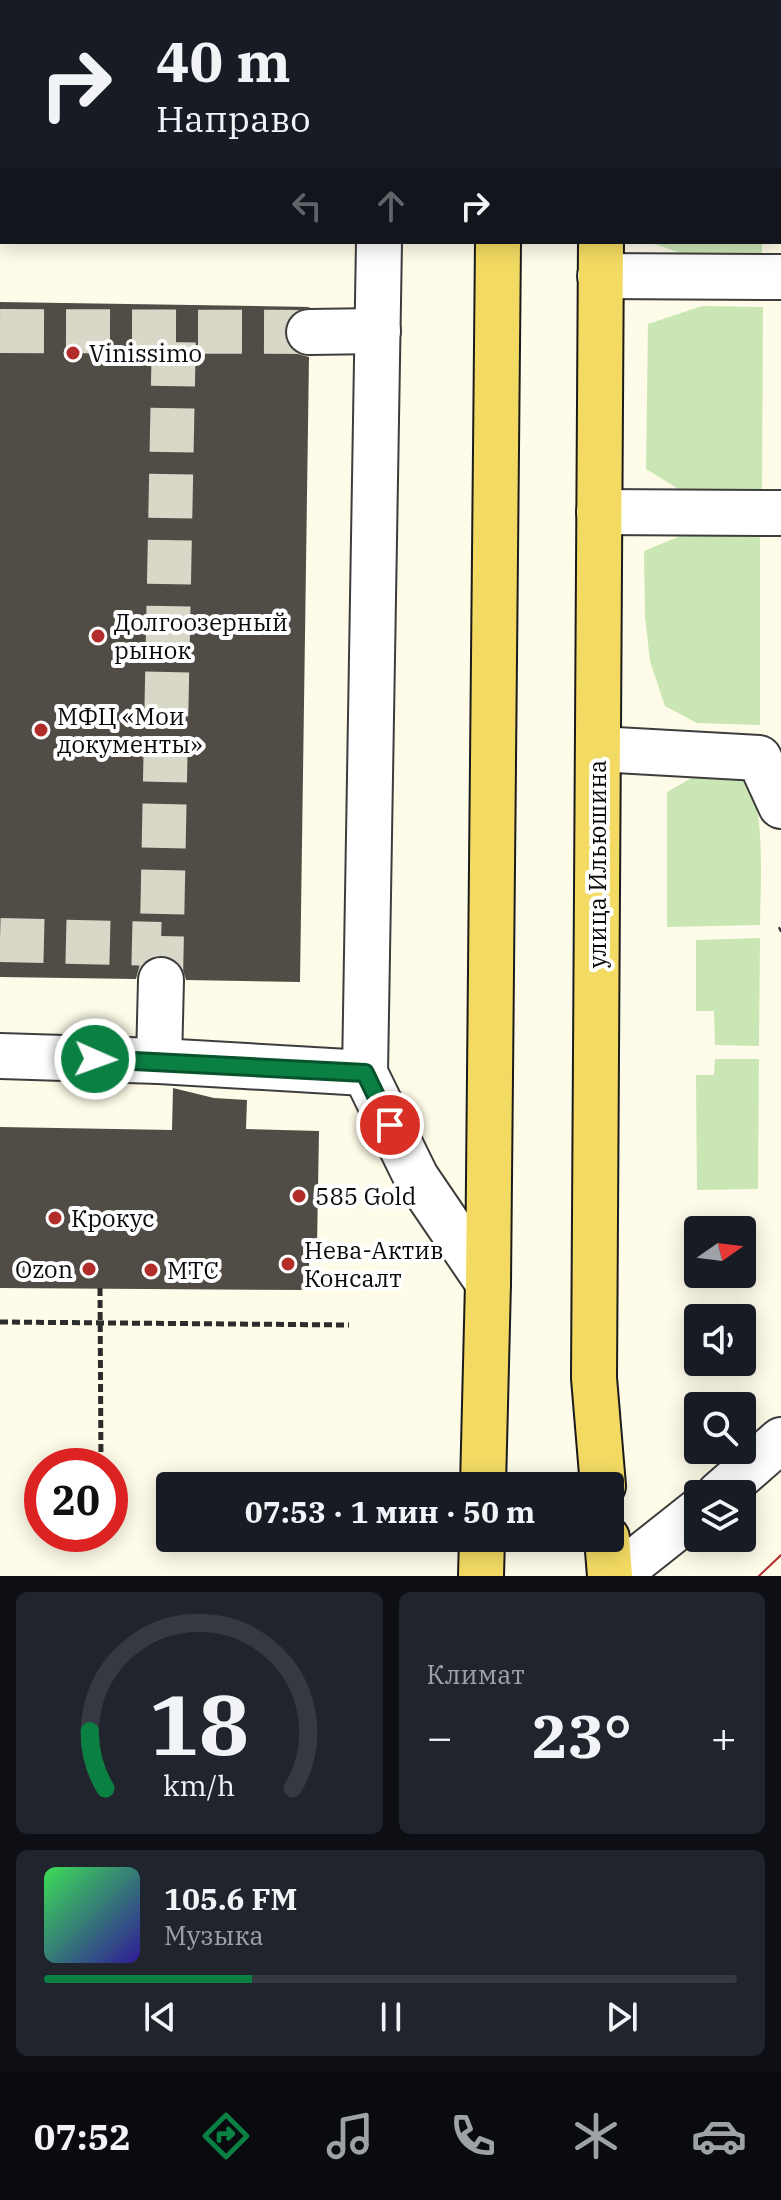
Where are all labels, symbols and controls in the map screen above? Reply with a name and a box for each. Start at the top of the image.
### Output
text: 40 m [156,25,291,97]
icon: right [24,32,128,136]
text: Направо [156,95,311,142]
icon: left [285,184,329,228]
icon: ahead [369,184,413,228]
icon: right [453,184,497,228]
place label: Vinissimo [89,337,202,369]
marker: Vinissimo [64,344,82,362]
place label: Долгоозерный рынок [114,606,288,666]
marker: Долгоозерный рынок [89,627,107,645]
place label: МФЦ «Мои документы» [57,700,203,760]
marker: МФЦ «Мои документы» [32,721,50,739]
street label: улица Ильюшина [581,760,613,968]
position arrow [53,1017,137,1101]
pin [356,1091,424,1159]
icon: arrive [368,1103,412,1147]
place label: 585 Gold [315,1180,416,1212]
marker: 585 Gold [290,1187,308,1205]
place label: Крокус [71,1202,155,1234]
marker: Крокус [46,1209,64,1227]
north arrow [684,1216,756,1288]
map controls [684,1216,756,1552]
place label: Нева-Актив Консалт [304,1234,444,1294]
place label: Ozon [15,1253,73,1285]
place label: МТС [167,1254,219,1286]
marker: Нева-Актив Консалт [279,1255,297,1273]
marker: Ozon [80,1260,98,1278]
marker: МТС [142,1261,160,1279]
button: sound [684,1304,756,1376]
button: search [684,1392,756,1464]
speed limit sign: 20 [24,1448,128,1552]
button: layers [684,1480,756,1552]
text: 07:53 · 1 мин · 50 m [245,1492,535,1531]
text: Климат [427,1657,525,1691]
text: 18 [149,1670,249,1778]
text: 23° [532,1696,632,1775]
text: − [427,1708,453,1765]
text: + [711,1708,737,1765]
text: km/h [163,1767,235,1804]
text: 105.6 FM [164,1879,297,1918]
text: Музыка [164,1918,264,1952]
icon: previous [138,1995,182,2039]
icon: pause [369,1995,413,2039]
icon: next [600,1995,644,2039]
icon: directions [198,2108,254,2164]
icon: music [322,2108,378,2164]
icon: phone [445,2108,501,2164]
icon: climate [568,2108,624,2164]
icon: car [691,2108,747,2164]
text: 07:52 [34,2113,131,2160]

